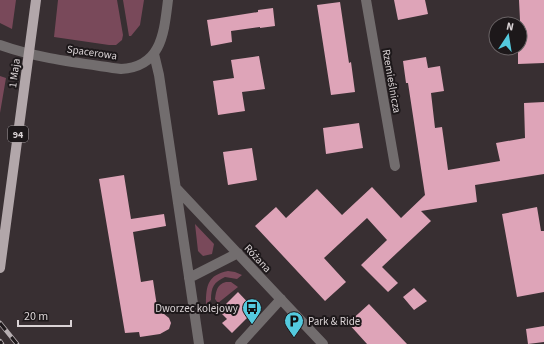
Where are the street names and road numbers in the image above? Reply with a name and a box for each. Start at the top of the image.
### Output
street label: Spacerowa [66,42,118,63]
street label: Rzemieślnicza [379,48,405,114]
street label: 1 Maja [5,57,24,89]
road number: 94 [8,126,28,142]
street label: Różana [241,241,275,276]

